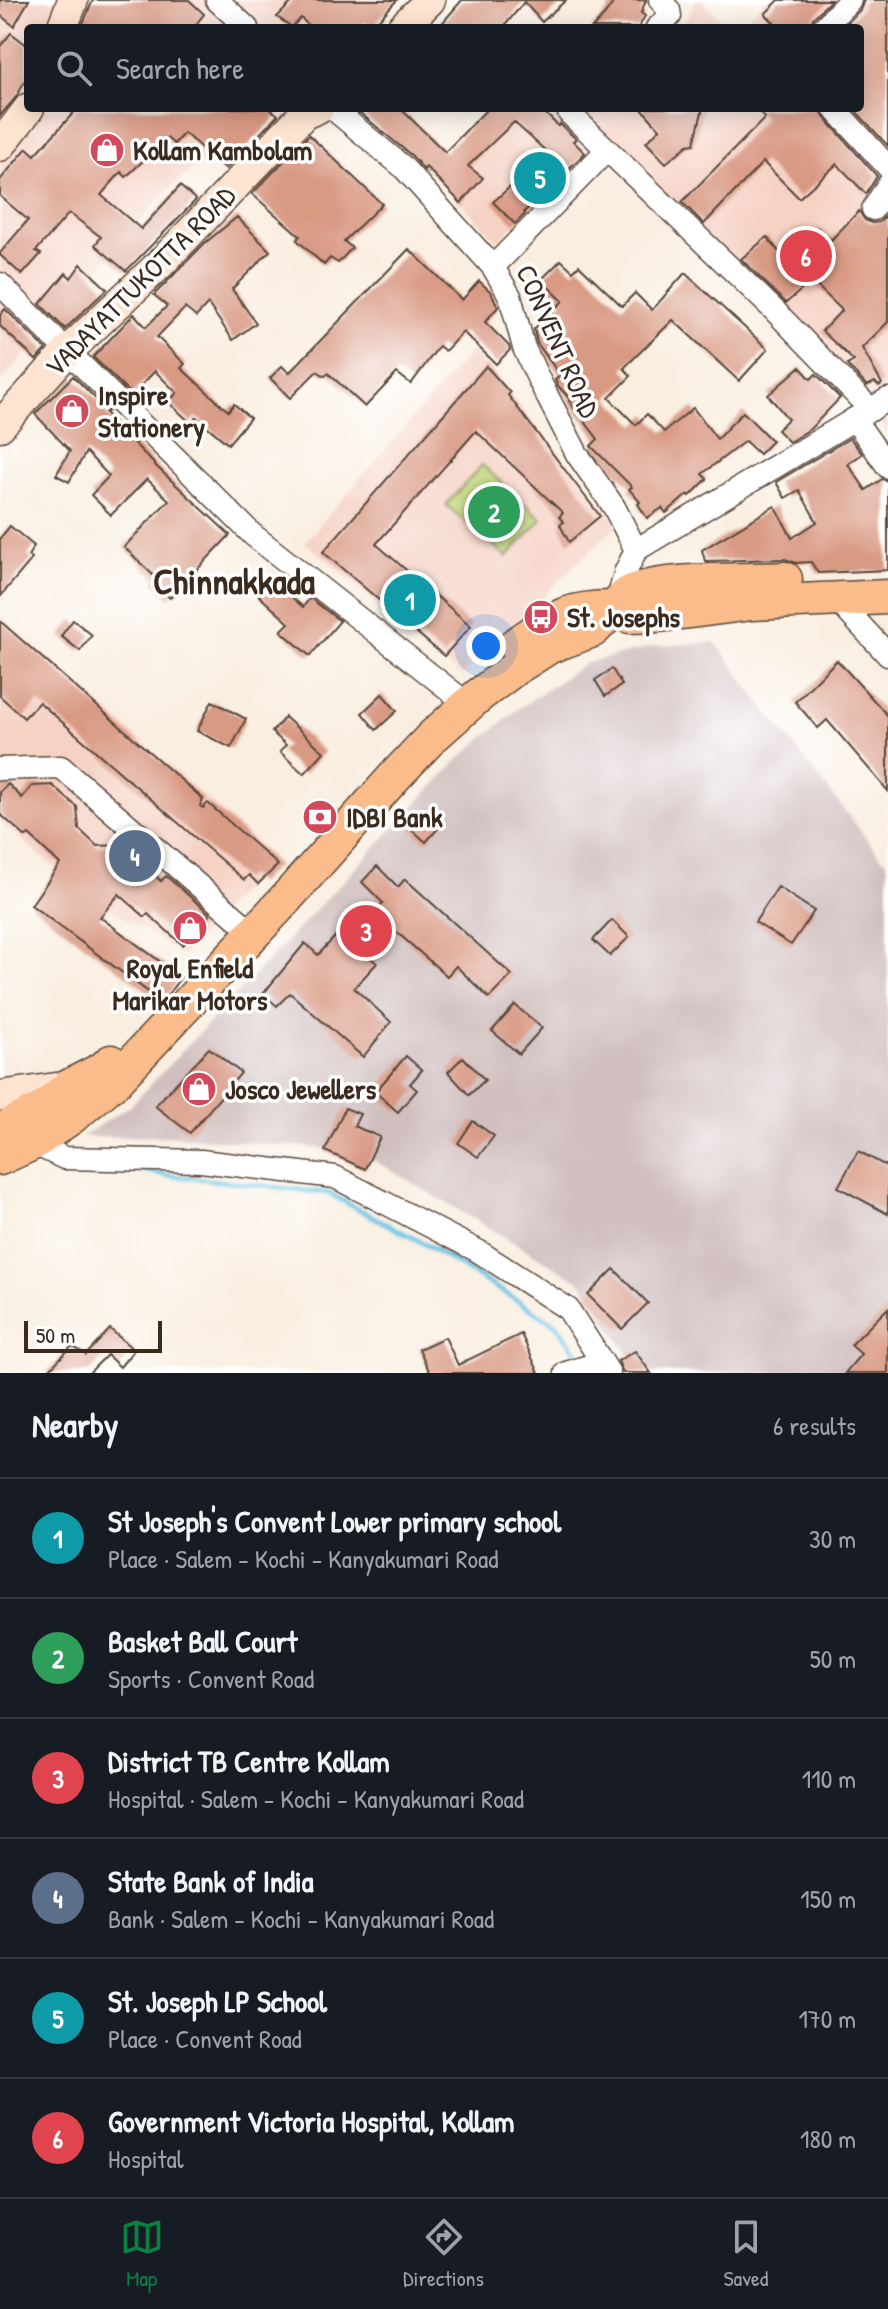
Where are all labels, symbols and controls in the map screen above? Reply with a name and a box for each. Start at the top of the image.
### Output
search box [24,24,864,112]
icon: search [52,46,96,90]
text: Search here [116,48,244,88]
shop icon: Kollam Kambolam [88,131,126,169]
place label: Kollam Kambolam [133,131,312,169]
pin: 5 [514,148,566,208]
street label: VADAYATTUKOTTA ROAD [36,177,244,385]
pin: 6 [780,226,832,286]
street label: CONVENT ROAD [507,259,609,424]
place label: Inspire Stationery [98,376,205,447]
shop icon: Inspire Stationery [53,392,91,430]
pin: 2 [468,482,520,542]
district label: Chinnakkada [153,556,315,605]
pin: 1 [384,570,436,630]
bus stop icon: St. Josephs [522,598,560,636]
place label: St. Josephs [567,598,680,637]
your location [466,626,506,666]
bank icon: IDBI Bank [301,798,339,836]
place label: IDBI Bank [346,798,443,836]
pin: 4 [109,826,161,886]
pin: 3 [340,901,392,961]
shop icon: Royal Enfield Marikar Motors [171,909,209,947]
place label: Royal Enfield Marikar Motors [113,949,268,1019]
shop icon: Josco Jewellers [180,1070,218,1108]
place label: Josco Jewellers [225,1070,377,1108]
scale bar [24,1317,162,1353]
text: 50 m [36,1320,75,1350]
text: Nearby [32,1402,118,1448]
text: 6 results [773,1408,856,1443]
text: St Joseph's Convent Lower primary school [108,1501,561,1541]
text: 1 [53,1521,63,1556]
text: 30 m [809,1521,856,1556]
text: Place · Salem - Kochi - Kanyakumari Road [108,1541,498,1576]
text: Basket Ball Court [108,1621,297,1661]
text: 2 [52,1641,64,1676]
text: 50 m [810,1641,856,1676]
text: Sports · Convent Road [108,1661,314,1696]
text: District TB Centre Kollam [108,1741,390,1781]
text: 3 [52,1761,64,1796]
text: 110 m [802,1761,856,1796]
text: Hospital · Salem - Kochi - Kanyakumari Road [108,1781,524,1816]
text: State Bank of India [108,1861,313,1901]
text: 4 [53,1881,63,1916]
text: 150 m [800,1881,856,1916]
text: Bank · Salem - Kochi - Kanyakumari Road [108,1901,494,1936]
text: St. Joseph LP School [108,1981,327,2021]
text: 5 [53,2001,64,2036]
text: 170 m [798,2001,856,2036]
text: Place · Convent Road [108,2021,302,2056]
text: Government Victoria Hospital, Kollam [108,2101,514,2141]
text: 6 [53,2121,63,2156]
text: 180 m [800,2121,856,2156]
text: Hospital [108,2141,184,2176]
tab: Map [120,2215,164,2293]
tab: Directions [403,2215,484,2293]
tab: Saved [723,2215,768,2293]

